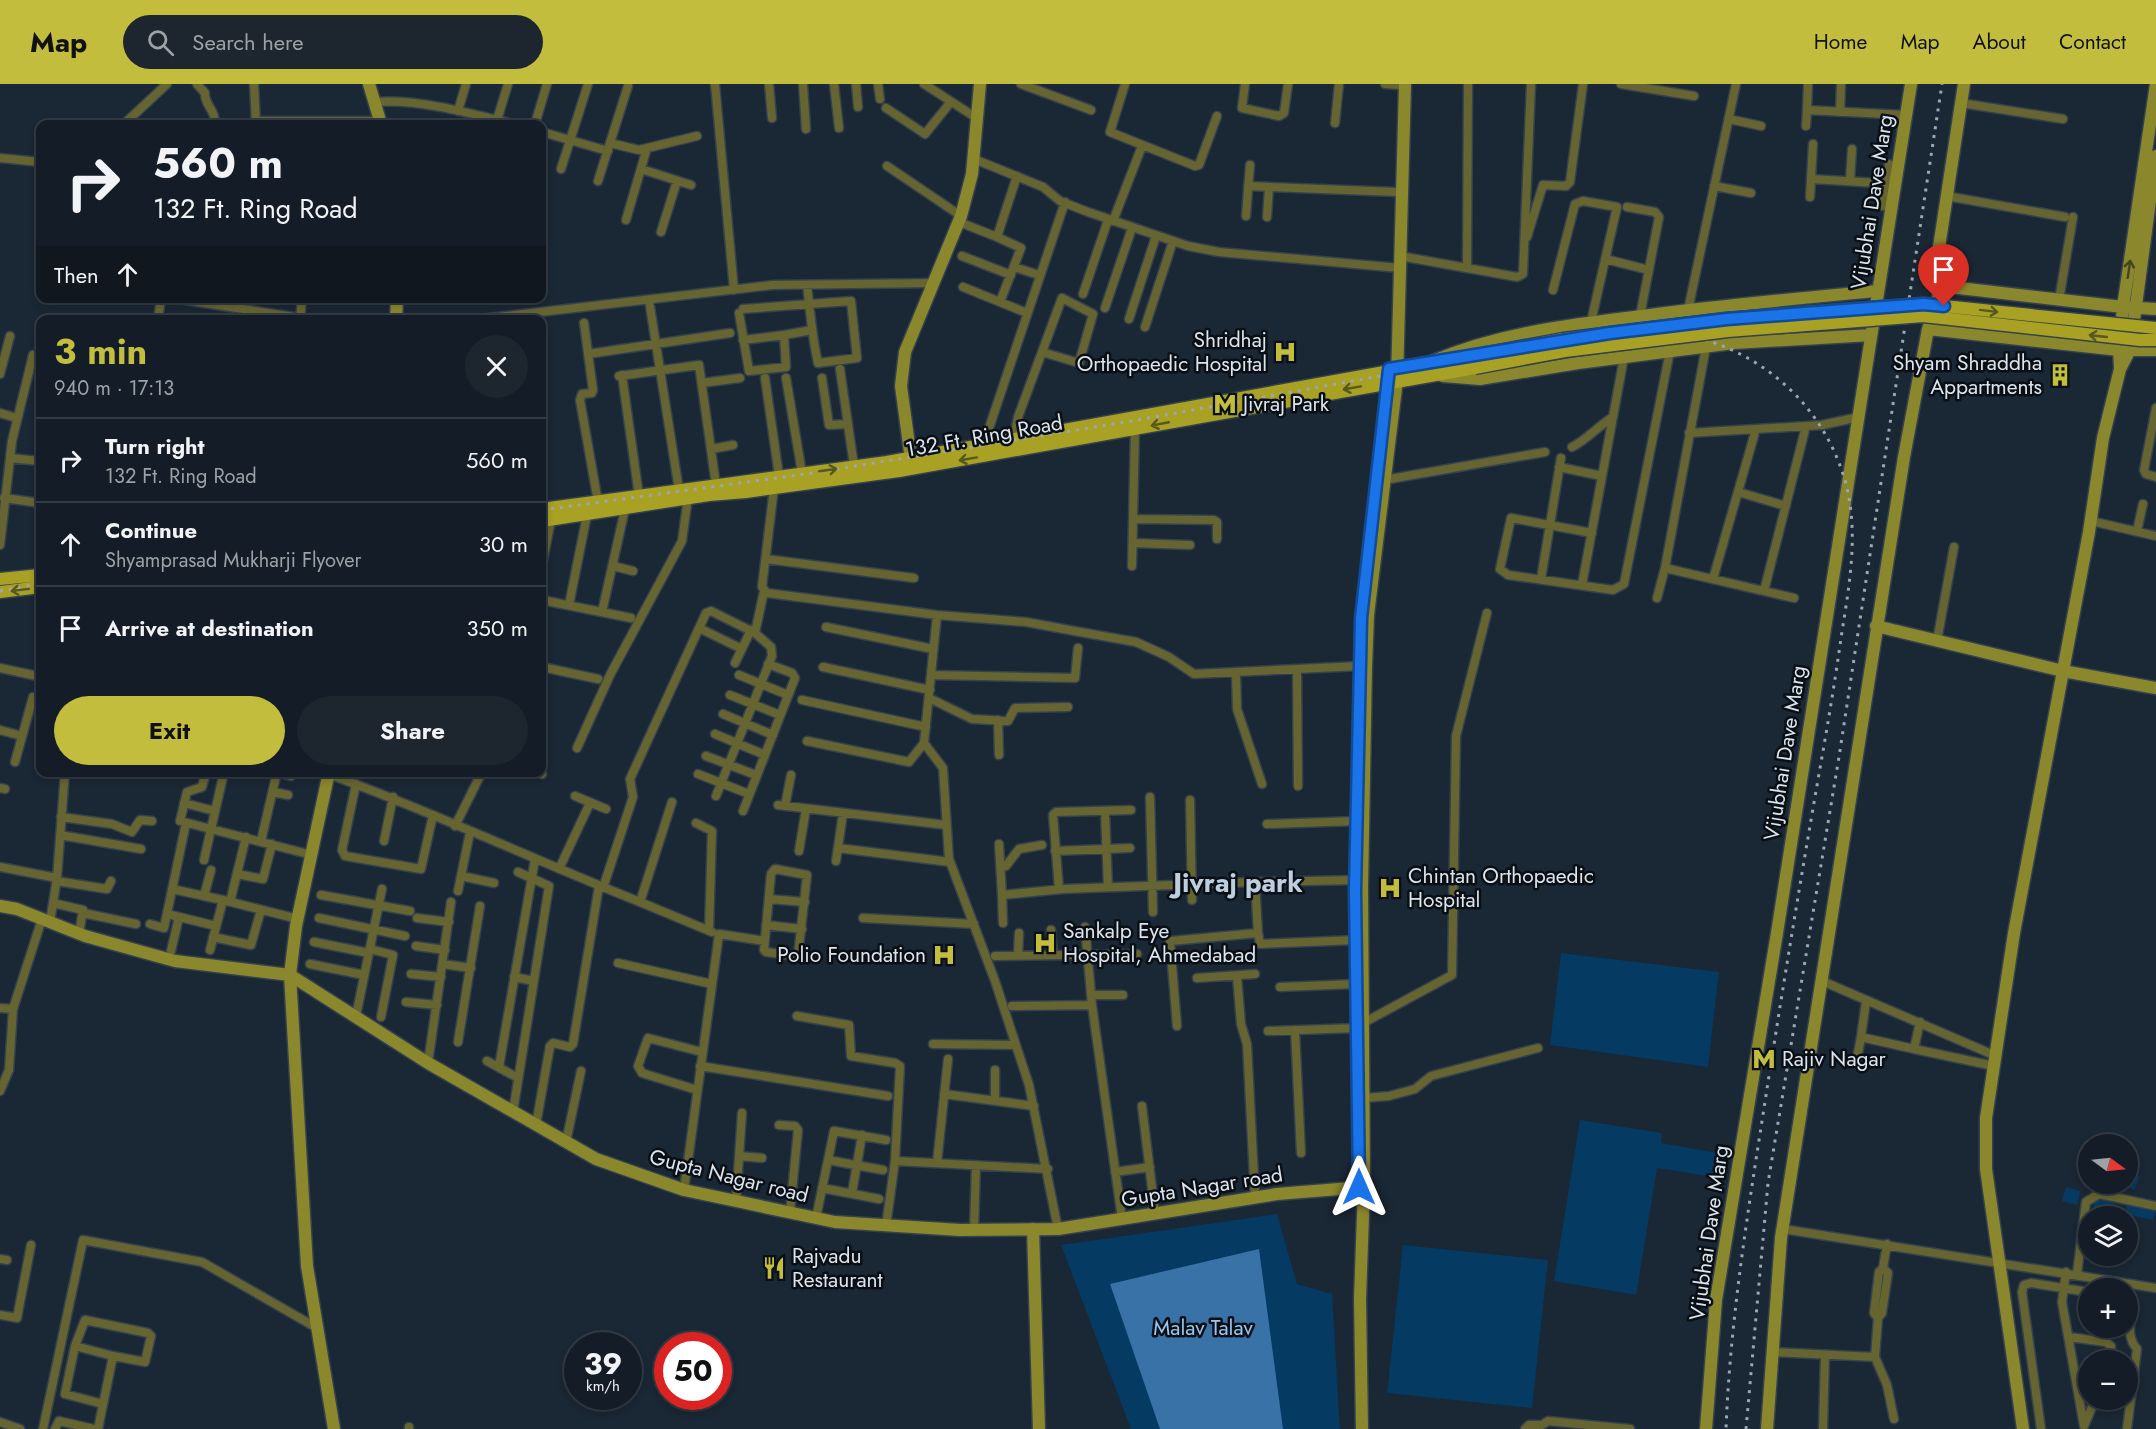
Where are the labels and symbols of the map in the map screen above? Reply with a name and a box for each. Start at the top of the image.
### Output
street label: Vijubhai Dave Marg [1843,112,1901,292]
pin [1918,244,1969,306]
one-way arrow [2123,260,2134,279]
one-way arrow [1979,306,1999,317]
place label: Shridhaj Orthopaedic Hospital [1077,325,1267,379]
one-way arrow [2088,330,2108,341]
hospital icon: Shridhaj Orthopaedic Hospital [1272,339,1298,365]
place label: Shyam Shraddha Appartments [1893,348,2042,402]
building icon: Shyam Shraddha Appartments [2047,362,2073,388]
one-way arrow [1342,383,1362,394]
place label: Jivraj Park [1240,389,1330,419]
metro station icon: Jivraj Park [1212,391,1238,417]
street label: 132 Ft. Ring Road [903,407,1065,465]
one-way arrow [1151,419,1170,430]
one-way arrow [959,454,978,465]
one-way arrow [818,464,838,475]
one-way arrow [11,584,31,595]
street label: Vijubhai Dave Marg [1756,663,1814,843]
place label: Chintan Orthopaedic Hospital [1408,861,1594,915]
district label: Jivraj park [1168,863,1303,902]
hospital icon: Chintan Orthopaedic Hospital [1377,875,1403,901]
place label: Sankalp Eye Hospital, Ahmedabad [1063,916,1256,970]
hospital icon: Sankalp Eye Hospital, Ahmedabad [1032,930,1058,956]
place label: Polio Foundation [777,940,926,970]
hospital icon: Polio Foundation [931,942,957,968]
place label: Rajiv Nagar [1782,1044,1887,1074]
metro station icon: Rajiv Nagar [1751,1046,1777,1072]
north arrow [2078,1134,2138,1194]
street label: Gupta Nagar road [646,1142,812,1210]
street label: Vijubhai Dave Marg [1682,1143,1736,1323]
position arrow [1327,1155,1391,1219]
street label: Gupta Nagar road [1119,1159,1285,1215]
place label: Rajvadu Restaurant [792,1241,883,1295]
restaurant icon: Rajvadu Restaurant [761,1255,787,1281]
park label: Malav Talav [1153,1313,1253,1343]
speed limit sign: 50 [654,1332,732,1410]

